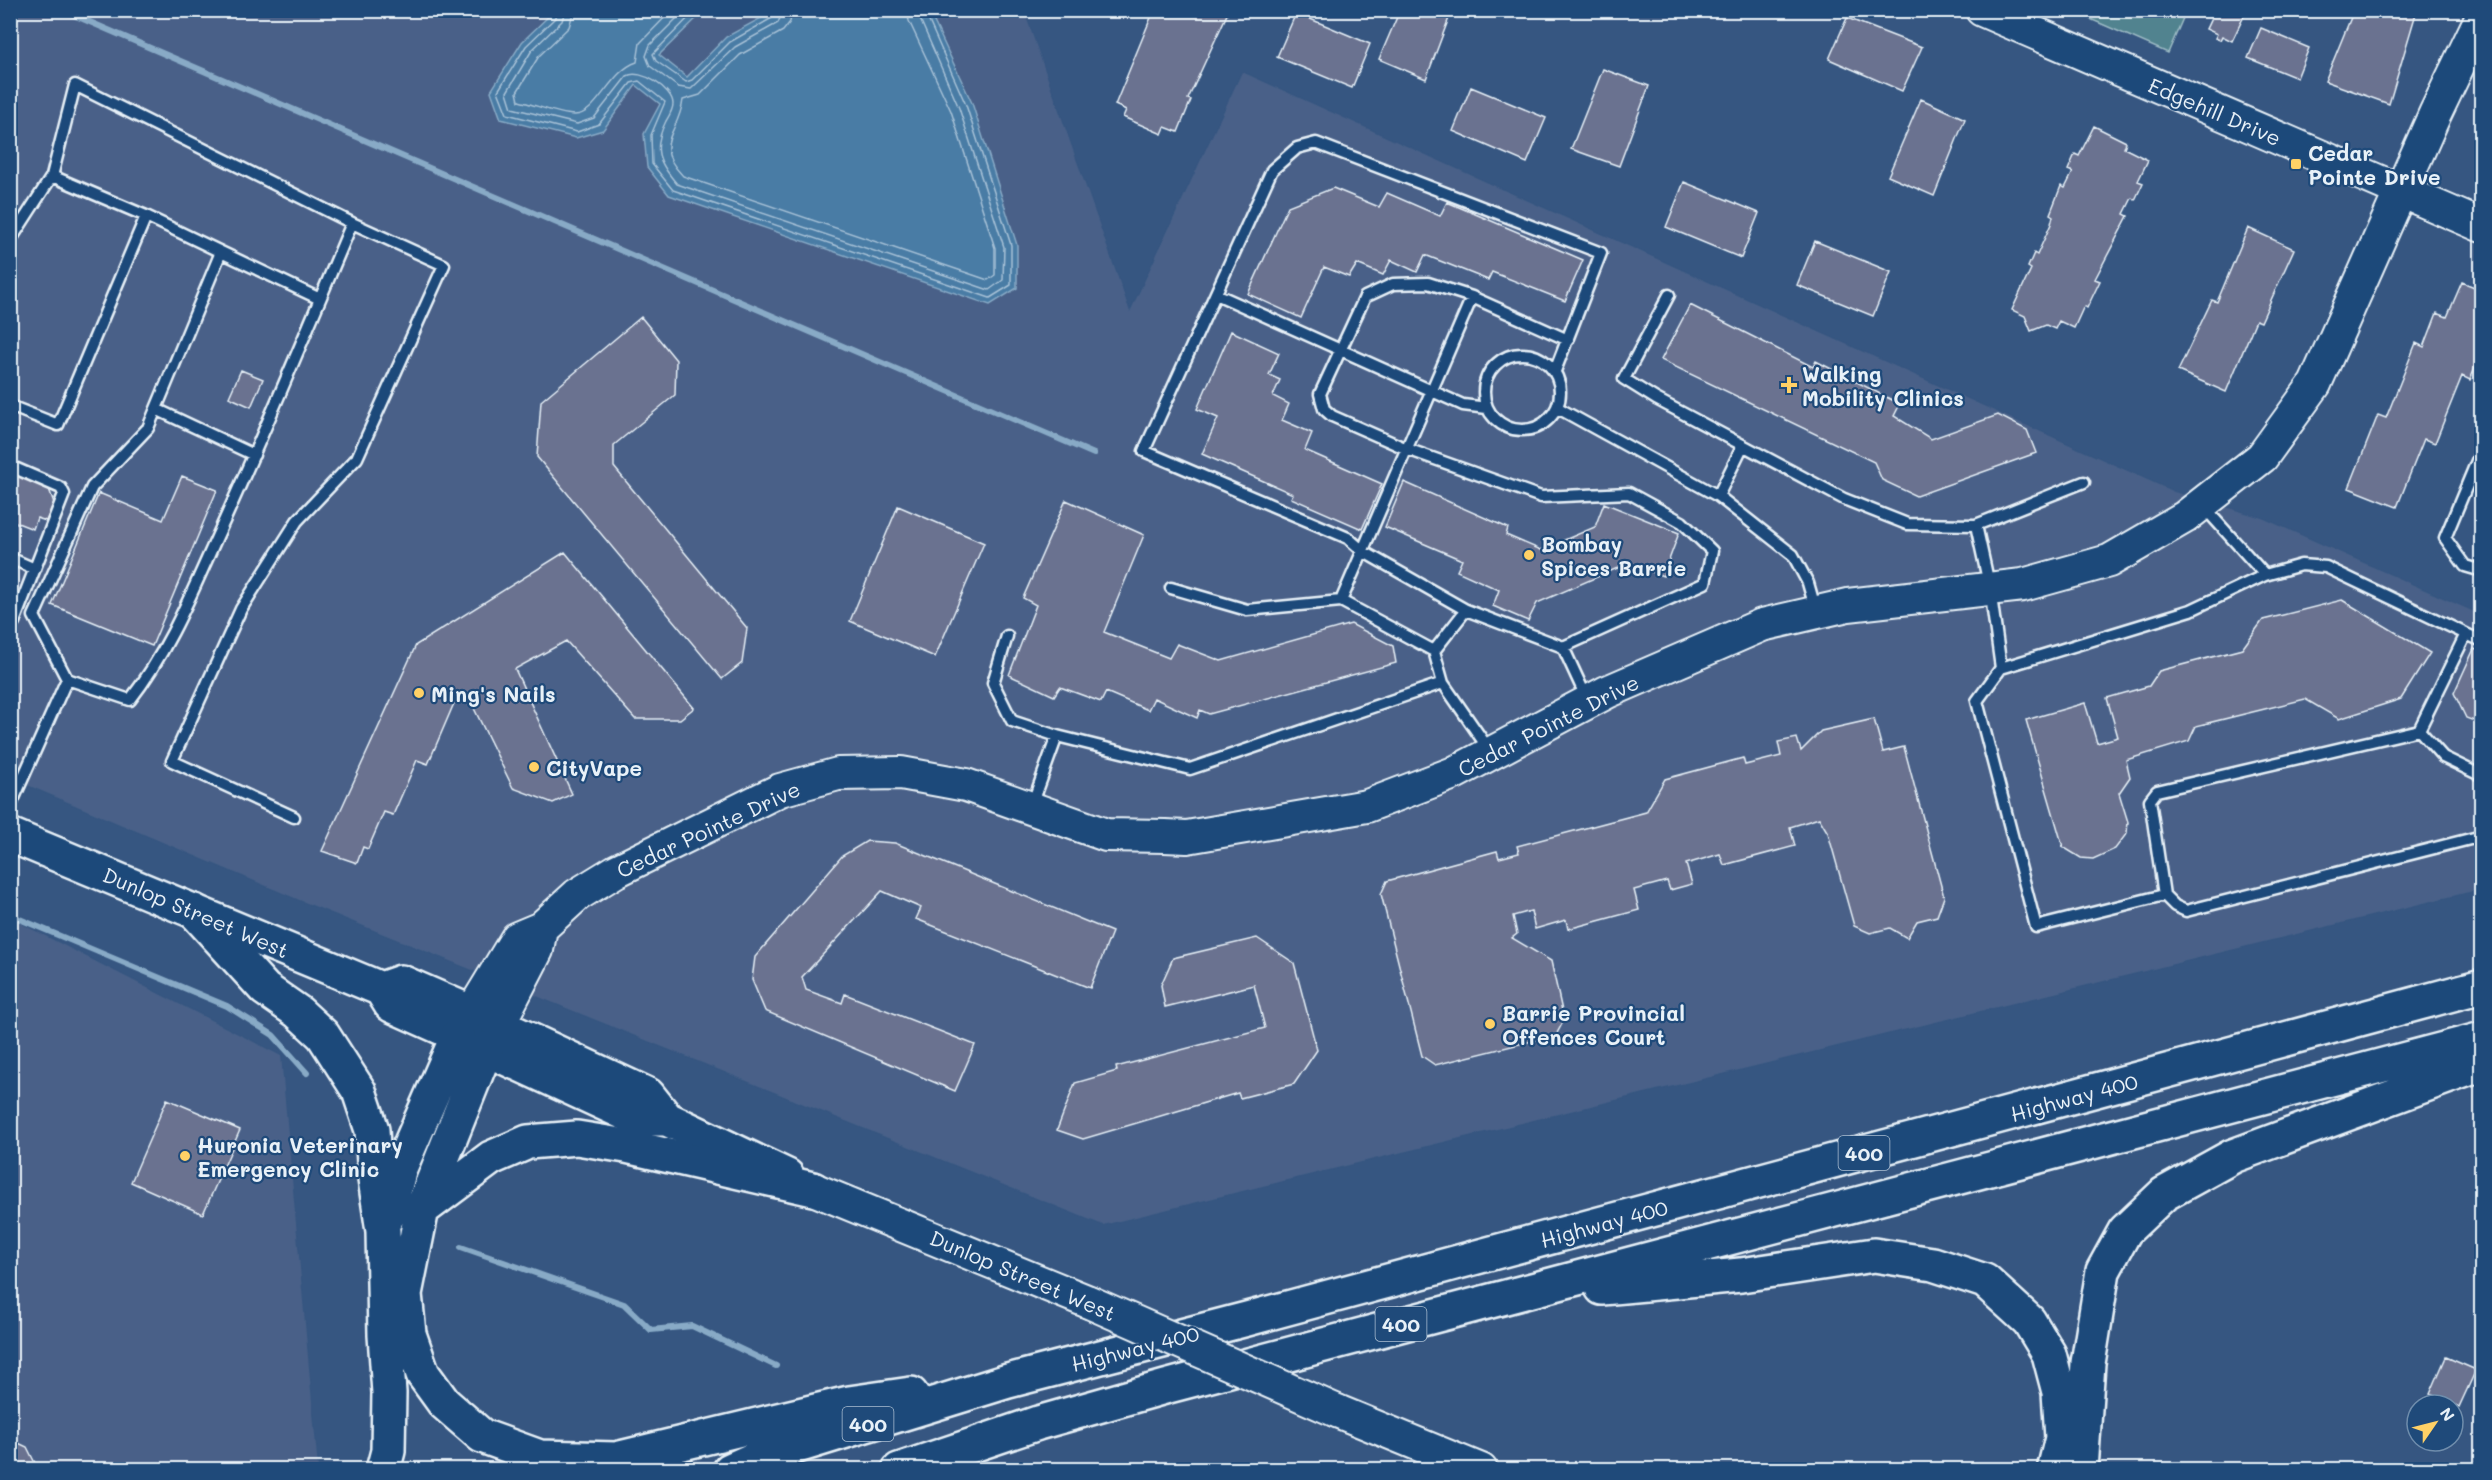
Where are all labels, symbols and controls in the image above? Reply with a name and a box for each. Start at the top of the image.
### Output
street label: Edgehill Drive [2145,71,2285,151]
place label: Cedar Pointe Drive [2308,139,2441,190]
marker: Cedar Pointe Drive [2289,157,2303,171]
place label: Walking Mobility Clinics [1802,360,1964,412]
marker: Walking Mobility Clinics [1780,376,1798,394]
place label: Bombay Spices Barrie [1541,530,1686,581]
marker: Bombay Spices Barrie [1522,548,1536,562]
street label: Cedar Pointe Drive [1453,668,1643,782]
place label: Ming's Nails [431,680,556,707]
marker: Ming's Nails [412,686,426,700]
place label: CityVape [546,754,642,782]
marker: CityVape [527,760,541,774]
street label: Cedar Pointe Drive [612,775,804,883]
street label: Dunlop Street West [99,861,293,963]
place label: Barrie Provincial Offences Court [1502,999,1685,1050]
marker: Barrie Provincial Offences Court [1483,1017,1497,1031]
street label: Highway 400 [2007,1067,2141,1127]
place label: Huronia Veterinary Emergency Clinic [197,1131,403,1183]
road number: 400 [1838,1136,1890,1170]
marker: Huronia Veterinary Emergency Clinic [178,1149,192,1163]
street label: Highway 400 [1537,1193,1671,1253]
street label: Dunlop Street West [926,1224,1120,1326]
road number: 400 [1376,1307,1426,1341]
street label: Highway 400 [1068,1319,1202,1377]
north arrow [2405,1393,2465,1453]
text: N [2436,1403,2460,1425]
road number: 400 [842,1407,894,1441]

